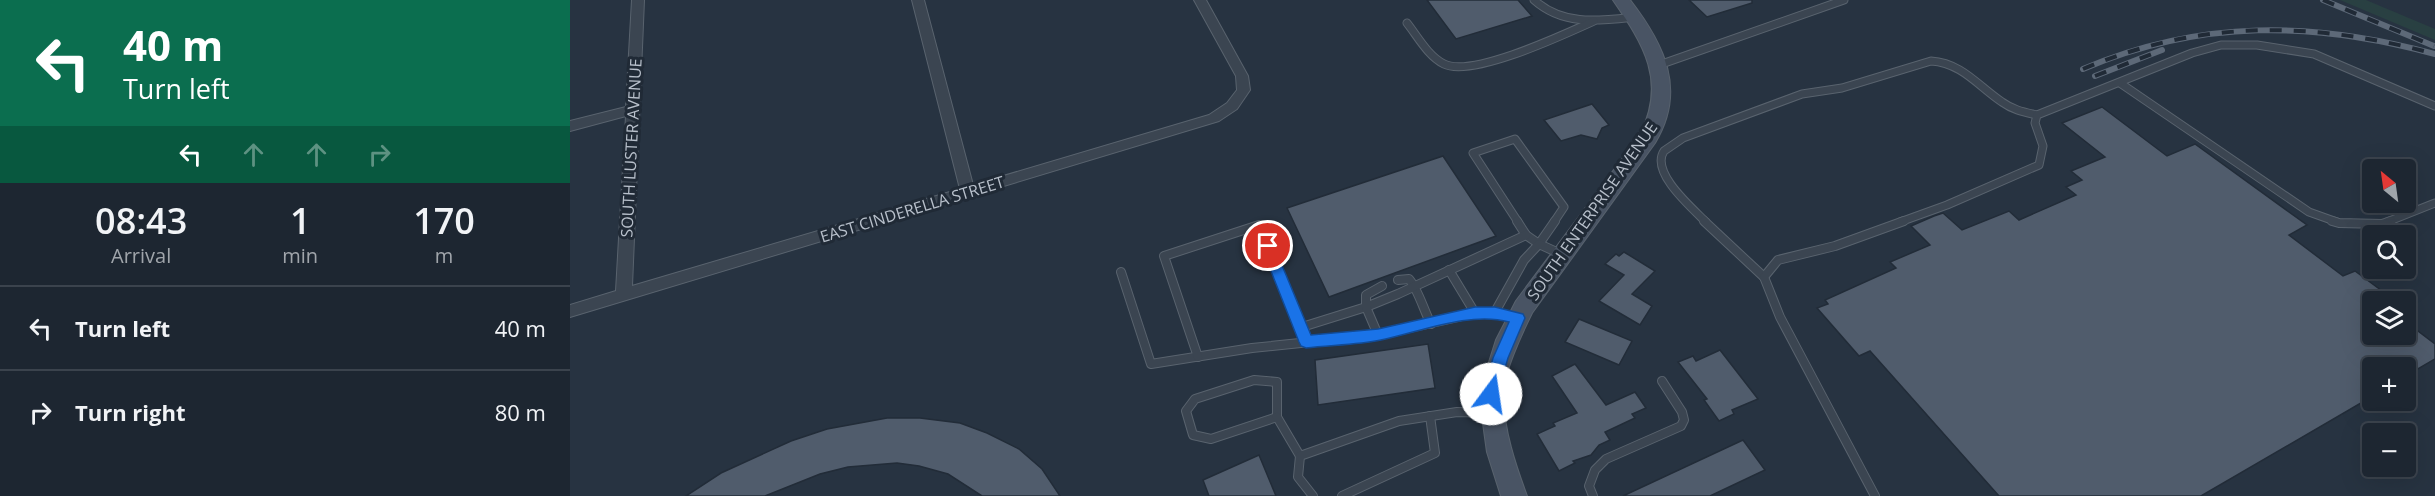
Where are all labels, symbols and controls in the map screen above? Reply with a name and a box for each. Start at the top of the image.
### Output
text: 40 m [123,16,223,73]
icon: left [24,24,102,102]
street label: SOUTH LUSTER AVENUE [615,58,647,238]
text: Turn left [123,70,230,107]
street label: SOUTH ENTERPRISE AVENUE [1522,117,1662,305]
icon: left [174,138,207,171]
icon: ahead [237,138,270,171]
icon: ahead [300,138,333,171]
icon: right [363,138,396,171]
north arrow [2362,159,2416,213]
map controls [2362,159,2416,477]
street label: EAST CINDERELLA STREET [817,170,1007,248]
text: 08:43 [95,196,187,245]
text: 1 [290,196,311,245]
text: 170 [413,196,475,245]
pin [1242,220,1293,271]
button: search [2362,225,2416,279]
icon: arrive [1251,229,1284,262]
text: Arrival [111,242,171,269]
text: min [282,242,318,269]
text: m [435,242,453,269]
button: layers [2362,291,2416,345]
icon: left [24,312,57,345]
text: Turn left [75,313,170,343]
text: 40 m [495,313,546,343]
button: + [2362,357,2416,411]
position arrow [1459,362,1523,426]
icon: right [24,396,57,429]
text: Turn right [75,397,186,427]
text: 80 m [495,397,546,427]
button: − [2362,423,2416,477]

